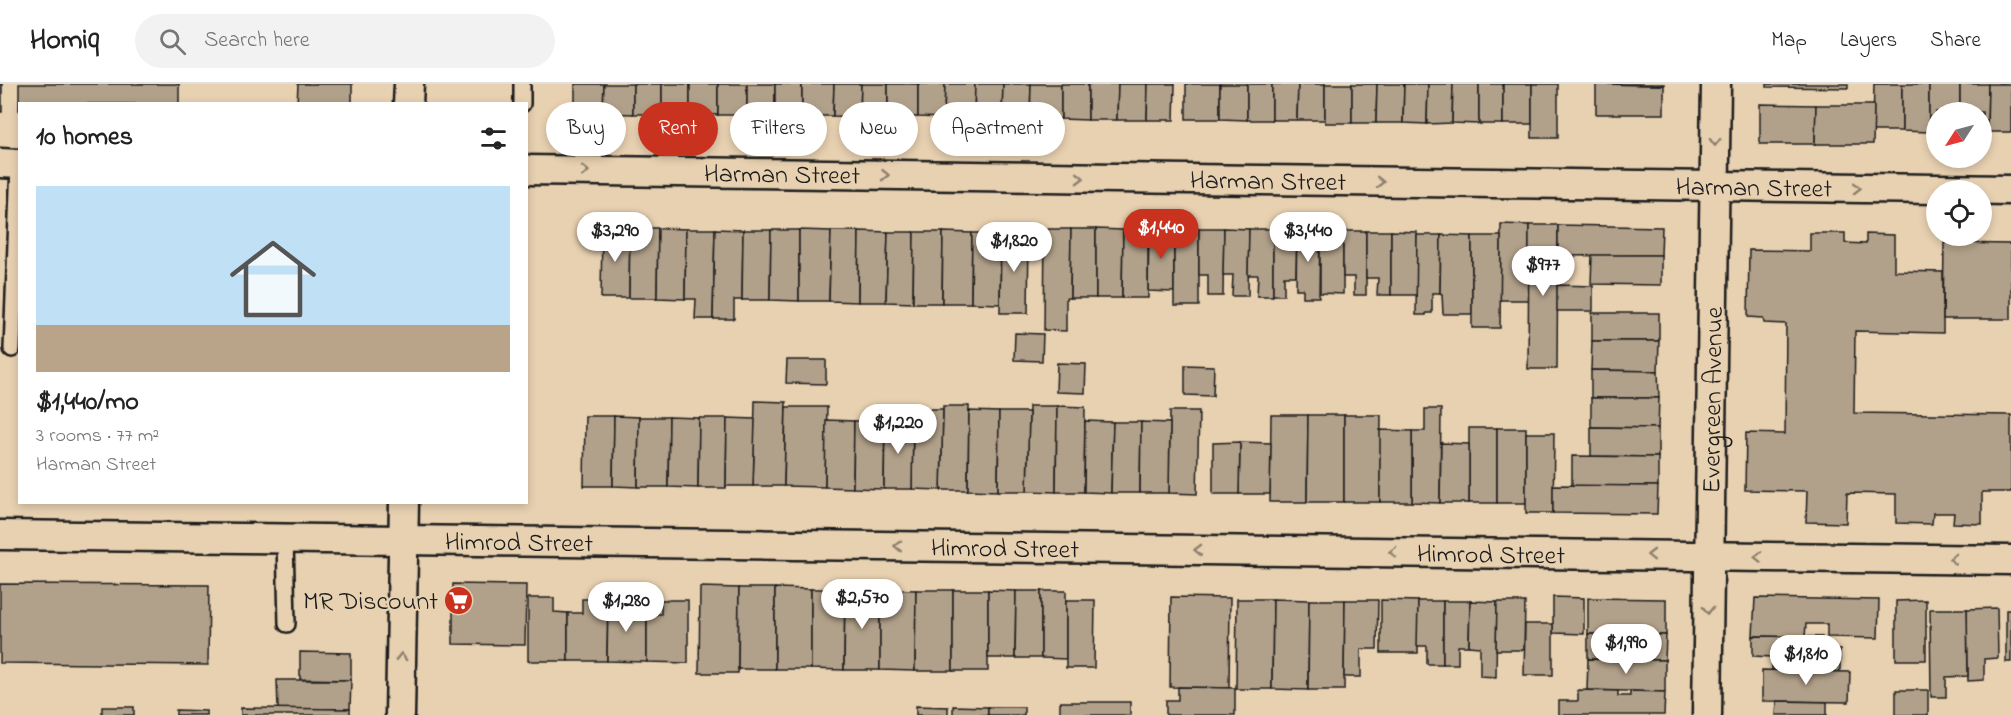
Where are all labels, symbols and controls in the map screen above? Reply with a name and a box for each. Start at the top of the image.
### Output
search box [135,14,555,68]
text: Homiq [30,21,99,62]
icon: search [156,25,189,58]
text: Search here [204,25,310,57]
text: Map [1771,26,1807,56]
text: Layers [1840,26,1897,56]
text: Share [1930,26,1981,56]
chip: Buy [546,102,626,156]
chip: Rent [638,102,718,156]
chip: Filters [730,102,827,156]
chip: New [839,102,918,156]
chip: Apartment [930,102,1065,156]
north arrow [1926,102,1992,168]
map controls [1926,102,1992,246]
text: 10 homes [36,119,133,157]
icon: filters [477,122,510,155]
one-way arrow [1709,138,1721,147]
street label: Harman Street [704,156,861,197]
street label: Harman Street [1189,163,1347,203]
one-way arrow [580,165,589,177]
one-way arrow [880,169,889,181]
street label: Harman Street [1675,169,1833,210]
one-way arrow [1075,171,1084,184]
one-way arrow [1375,176,1384,188]
button: locate [1926,180,1992,246]
one-way arrow [1853,182,1862,194]
pin: $1,440 [1112,209,1210,260]
pin: $3,290 [566,212,664,263]
pin: $3,440 [1259,212,1357,263]
text: $1,440 [1137,214,1185,243]
text: $3,290 [591,217,639,246]
text: $3,440 [1284,217,1332,246]
pin: $1,820 [965,222,1063,273]
icon: home [219,225,327,333]
text: $1,820 [990,227,1038,256]
pin: $977 [1507,246,1579,297]
text: $977 [1526,251,1560,280]
street label: Evergreen Avenue [1694,306,1735,494]
text: $1,440/mo [36,384,139,422]
pin: $1,220 [849,404,947,455]
text: $1,220 [873,409,923,438]
text: 3 rooms · 77 m² [36,422,159,451]
text: Harman Street [36,451,156,480]
street label: Himrod Street [445,525,594,564]
street label: Himrod Street [931,531,1080,570]
street label: Himrod Street [1416,537,1565,576]
one-way arrow [893,540,902,552]
one-way arrow [1193,543,1202,556]
one-way arrow [1388,546,1397,558]
one-way arrow [1646,548,1655,561]
one-way arrow [1753,550,1762,563]
one-way arrow [1948,553,1957,566]
pin: $2,570 [813,579,911,630]
pin: $1,280 [577,582,675,633]
place label: MR Discount [303,584,438,622]
supermarket icon: MR Discount [443,584,475,616]
text: $2,570 [835,584,889,613]
text: $1,280 [602,587,650,616]
one-way arrow [1702,606,1714,615]
pin: $1,990 [1577,624,1675,675]
text: $1,990 [1605,629,1647,658]
pin: $1,810 [1757,635,1855,686]
text: $1,810 [1784,640,1828,669]
one-way arrow [395,652,407,661]

